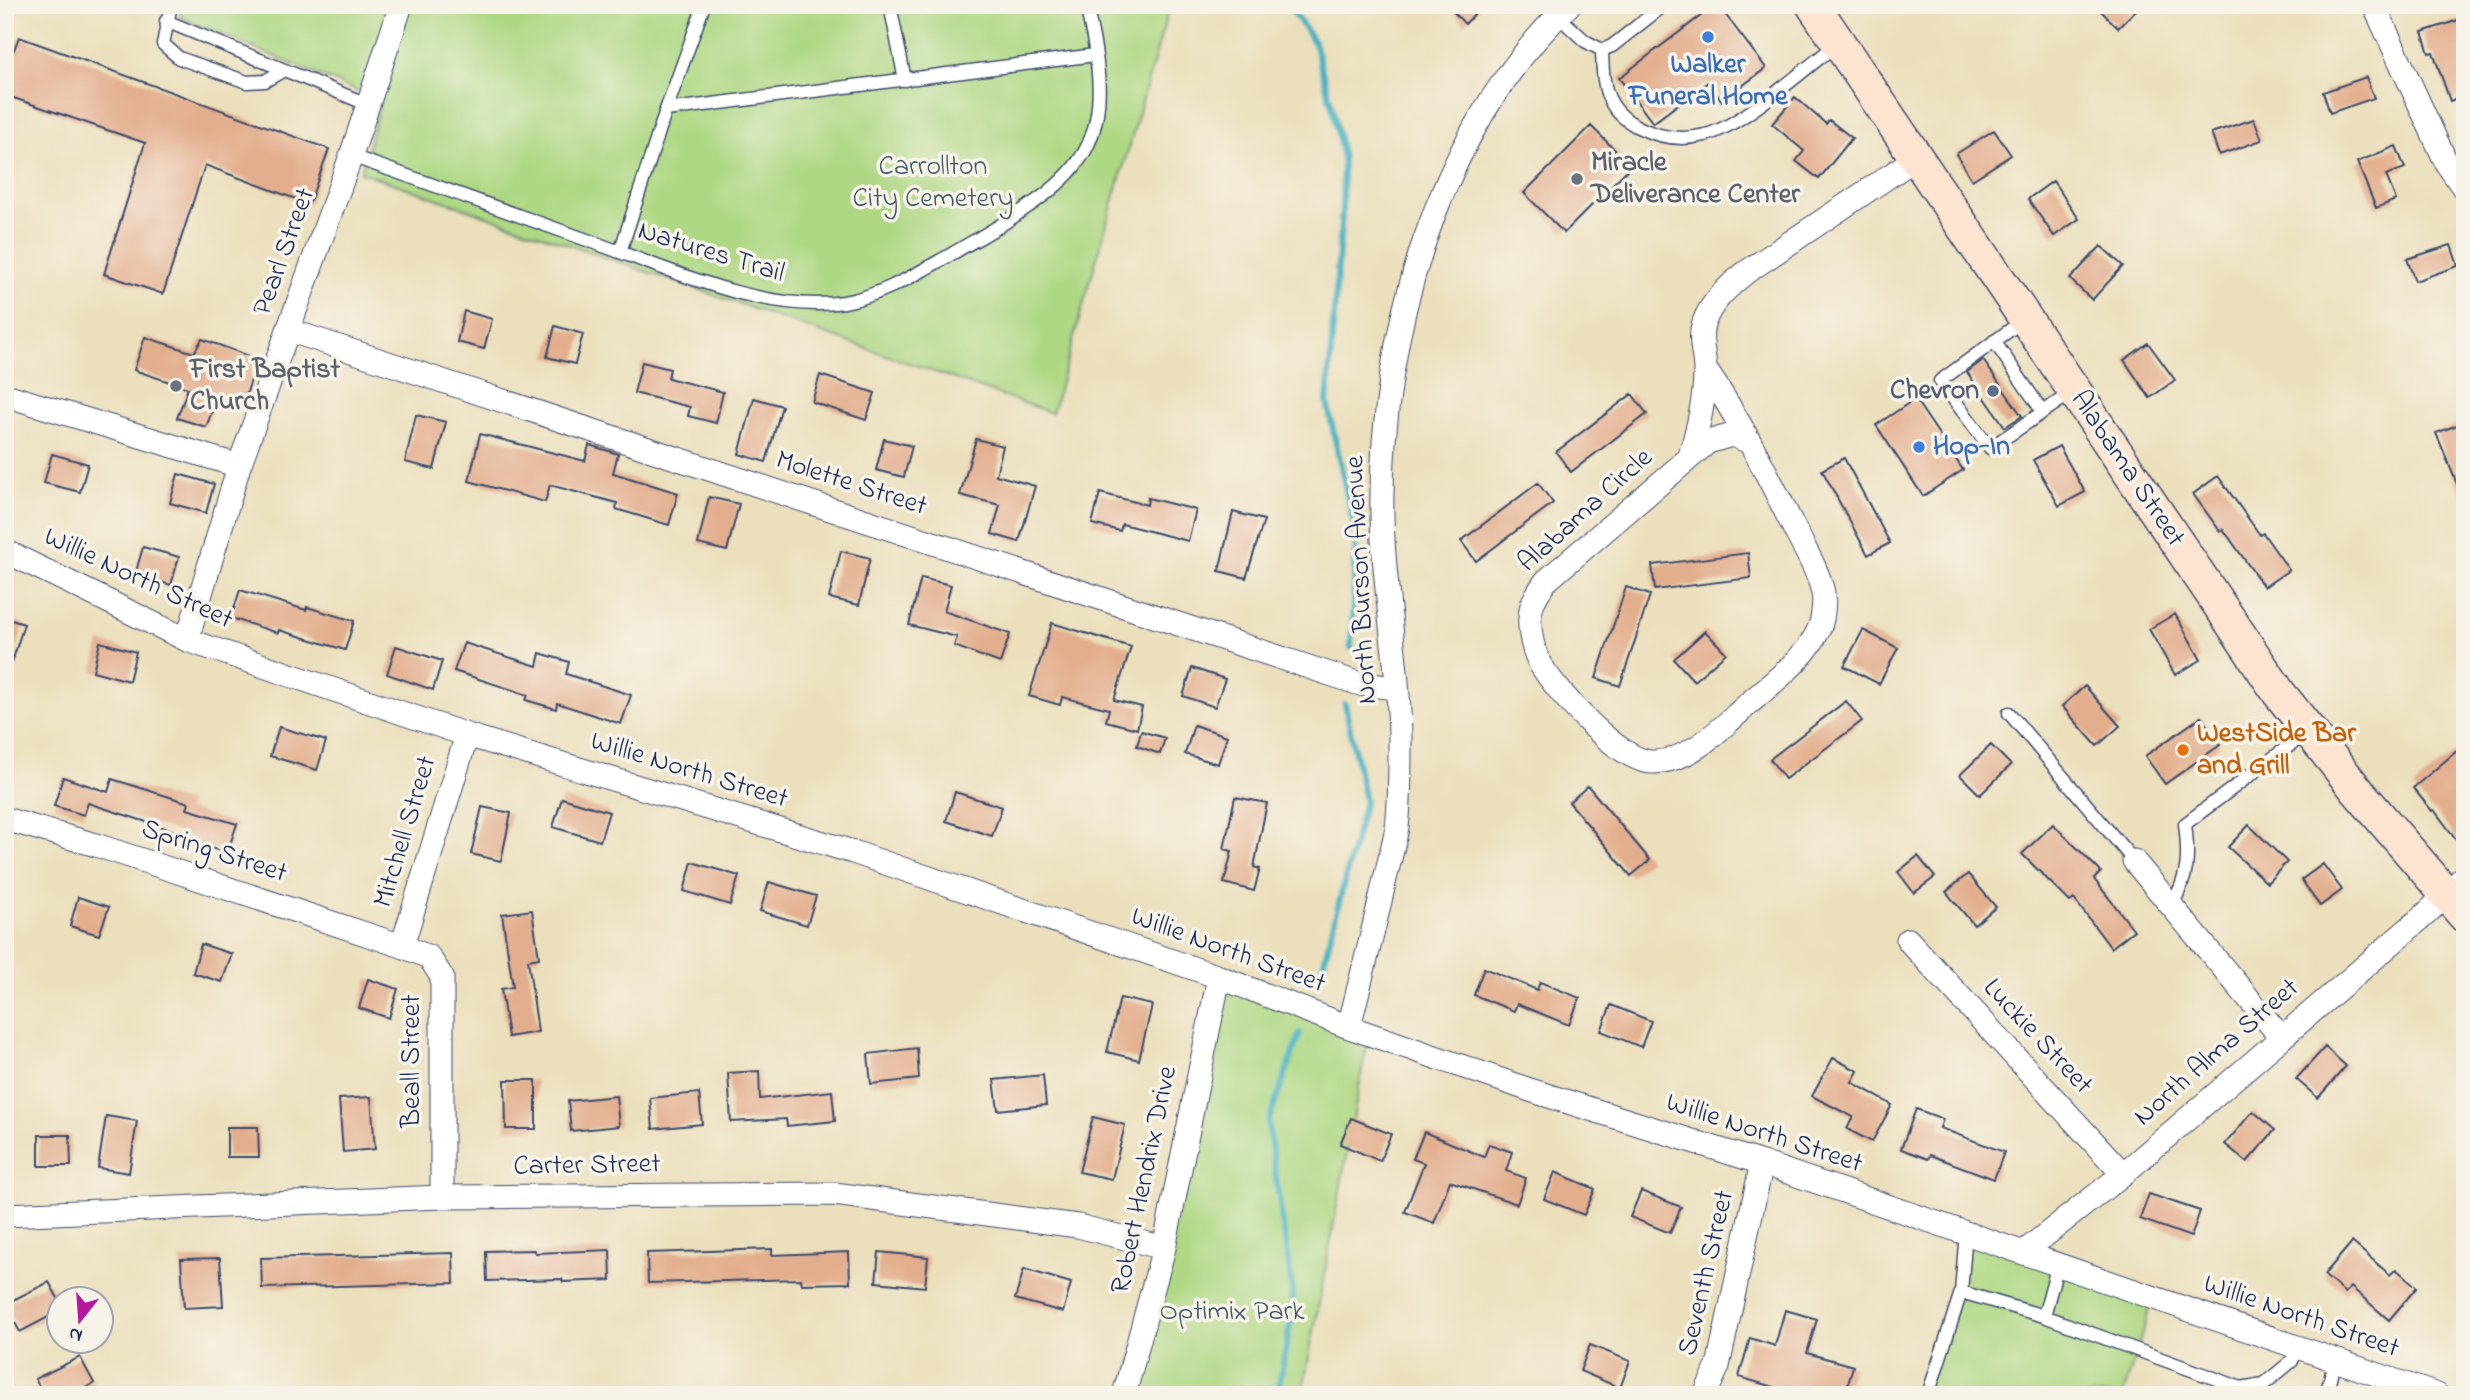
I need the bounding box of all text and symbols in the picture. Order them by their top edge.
marker: Walker Funeral Home [1700,29,1716,45]
place label: Walker Funeral Home [1626,45,1789,118]
place label: Miracle Deliverance Center [1589,143,1801,216]
park label: Carrollton City Cemetery [853,147,1013,220]
marker: Miracle Deliverance Center [1569,171,1585,187]
street label: Pearl Street [243,182,327,322]
street label: Natures Trail [633,211,789,295]
place label: First Baptist Church [188,350,340,423]
place label: Chevron [1890,371,1979,412]
marker: First Baptist Church [168,378,184,394]
street label: Alabama Street [2059,382,2195,556]
marker: Chevron [1985,383,2001,399]
place label: Hop-In [1933,427,2010,468]
street label: Alabama Circle [1509,439,1663,583]
marker: Hop-In [1911,439,1927,455]
street label: Molette Street [770,440,932,528]
street label: North Burson Avenue [1335,454,1389,705]
street label: Willie North Street [37,517,239,641]
place label: WestSide Bar and Grill [2197,714,2357,787]
street label: Willie North Street [585,721,793,821]
marker: WestSide Bar and Grill [2175,742,2191,758]
street label: Mitchell Street [363,751,449,913]
street label: Spring Street [136,809,292,895]
street label: Willie North Street [1125,897,1331,1005]
street label: North Alma Street [2125,969,2309,1137]
street label: Luckie Street [1972,970,2102,1104]
street label: Beall Street [392,994,433,1129]
street label: Robert Hendrix Drive [1101,1062,1189,1298]
street label: Willie North Street [1660,1083,1868,1185]
street label: Carter Street [513,1144,661,1188]
street label: Seventh Street [1668,1186,1746,1360]
street label: Willie North Street [2198,1264,2404,1370]
north arrow [46,1284,116,1354]
park label: Optimix Park [1160,1292,1305,1333]
text: N [66,1319,86,1349]

